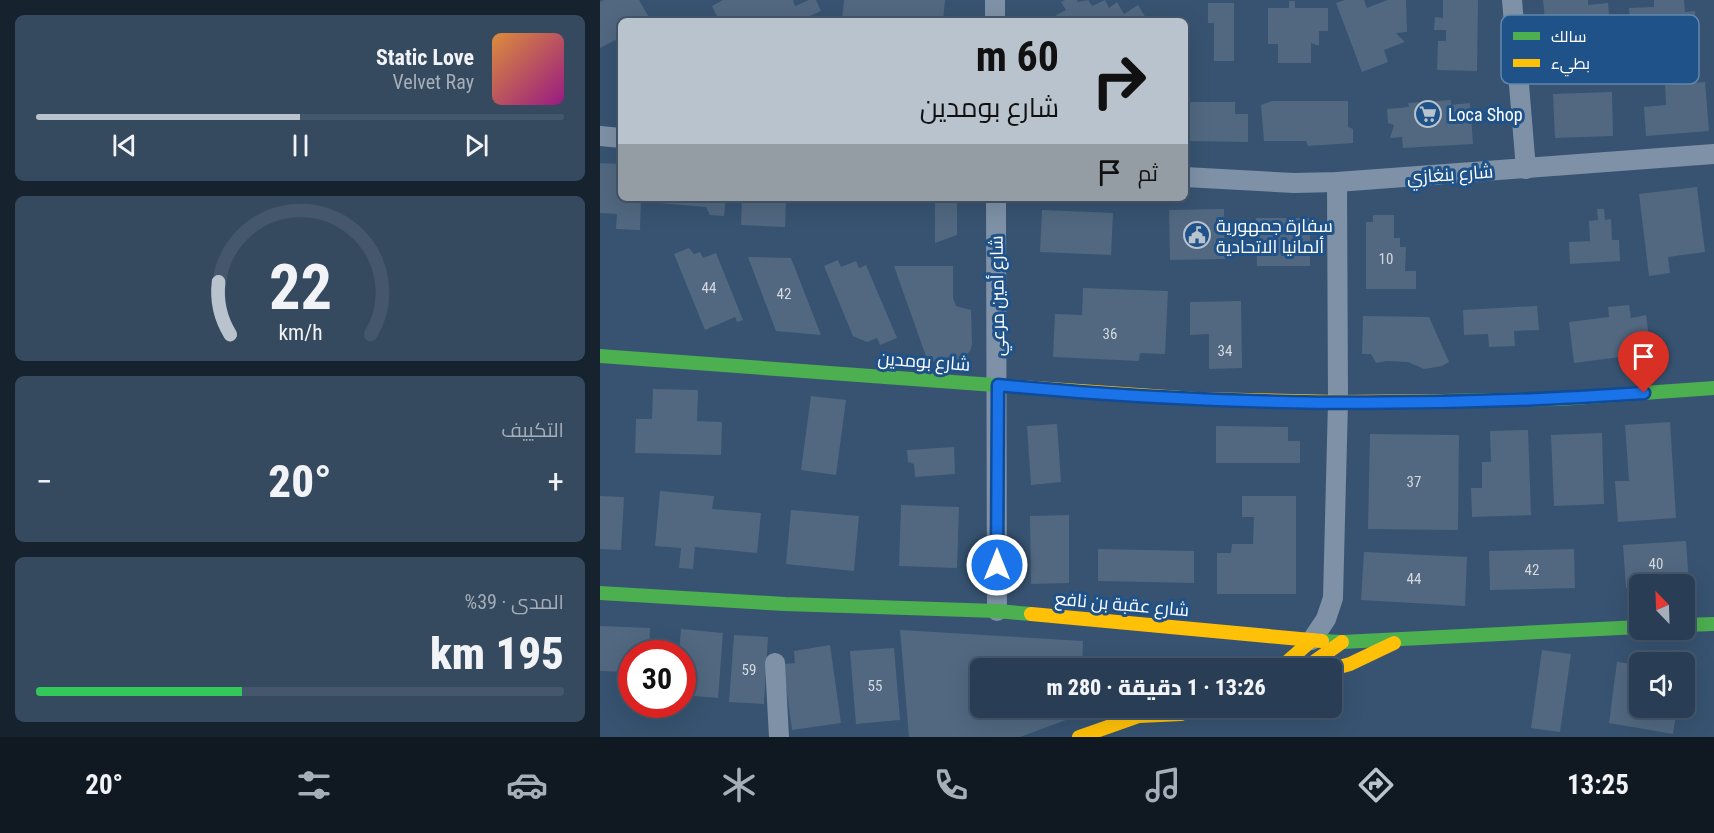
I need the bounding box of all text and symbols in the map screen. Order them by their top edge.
legend [1501,15,1699,84]
text: سالك [1551,27,1586,46]
text: 60 m [976,32,1059,81]
icon: right [1080,42,1158,120]
text: Static Love [376,45,474,70]
text: بطيء [1551,54,1590,77]
text: Velvet Ray [393,70,474,94]
text: شارع بومدين [920,92,1059,124]
supermarket icon: Loca Shop [1413,99,1443,129]
place label: Loca Shop [1448,104,1523,125]
icon: previous [108,129,141,162]
icon: pause [284,129,317,162]
icon: next [460,129,493,162]
icon: arrive [1093,156,1126,189]
text: ثم [1138,161,1158,186]
street label: شارع بنغازي [1406,161,1494,191]
place label: سفارة جمهورية ألمانيا الاتحادية [1216,215,1333,257]
public building icon: سفارة جمهورية ألمانيا الاتحادية [1182,220,1212,250]
street label: شارع أمين مرعي [985,235,1013,357]
house number: 10 [1379,250,1393,268]
text: 22 [268,251,332,324]
house number: 44 [702,279,716,297]
house number: 42 [777,285,791,303]
text: km/h [278,321,322,346]
house number: 36 [1103,325,1117,343]
pin [1618,331,1669,393]
icon: arrive [1627,340,1660,373]
house number: 34 [1218,342,1232,360]
street label: شارع بومدين [877,347,971,377]
text: التكييف [501,418,564,442]
text: 20° [268,455,332,508]
text: − [36,462,53,501]
text: + [548,462,564,501]
house number: 37 [1407,473,1421,491]
position arrow [965,533,1029,597]
house number: 40 [1649,555,1663,573]
house number: 42 [1525,561,1539,579]
house number: 44 [1407,570,1421,588]
north arrow [1629,574,1695,640]
map controls [1629,574,1695,718]
street label: شارع عقبة بن نافع [1054,588,1190,622]
text: المدى · 39% [465,590,564,614]
text: 195 km [430,627,564,680]
speed limit sign: 30 [618,640,696,718]
button: sound [1629,652,1695,718]
house number: 59 [742,661,756,679]
text: 13:26 · 1 دقيقة · 280 m [1046,675,1266,700]
house number: 55 [868,677,882,695]
icon: filters [293,764,335,806]
icon: car [506,764,548,806]
icon: climate [718,764,760,806]
icon: phone [930,764,972,806]
icon: music [1142,764,1184,806]
icon: directions [1355,764,1397,806]
text: 20° [85,769,123,801]
text: 13:25 [1567,769,1629,801]

